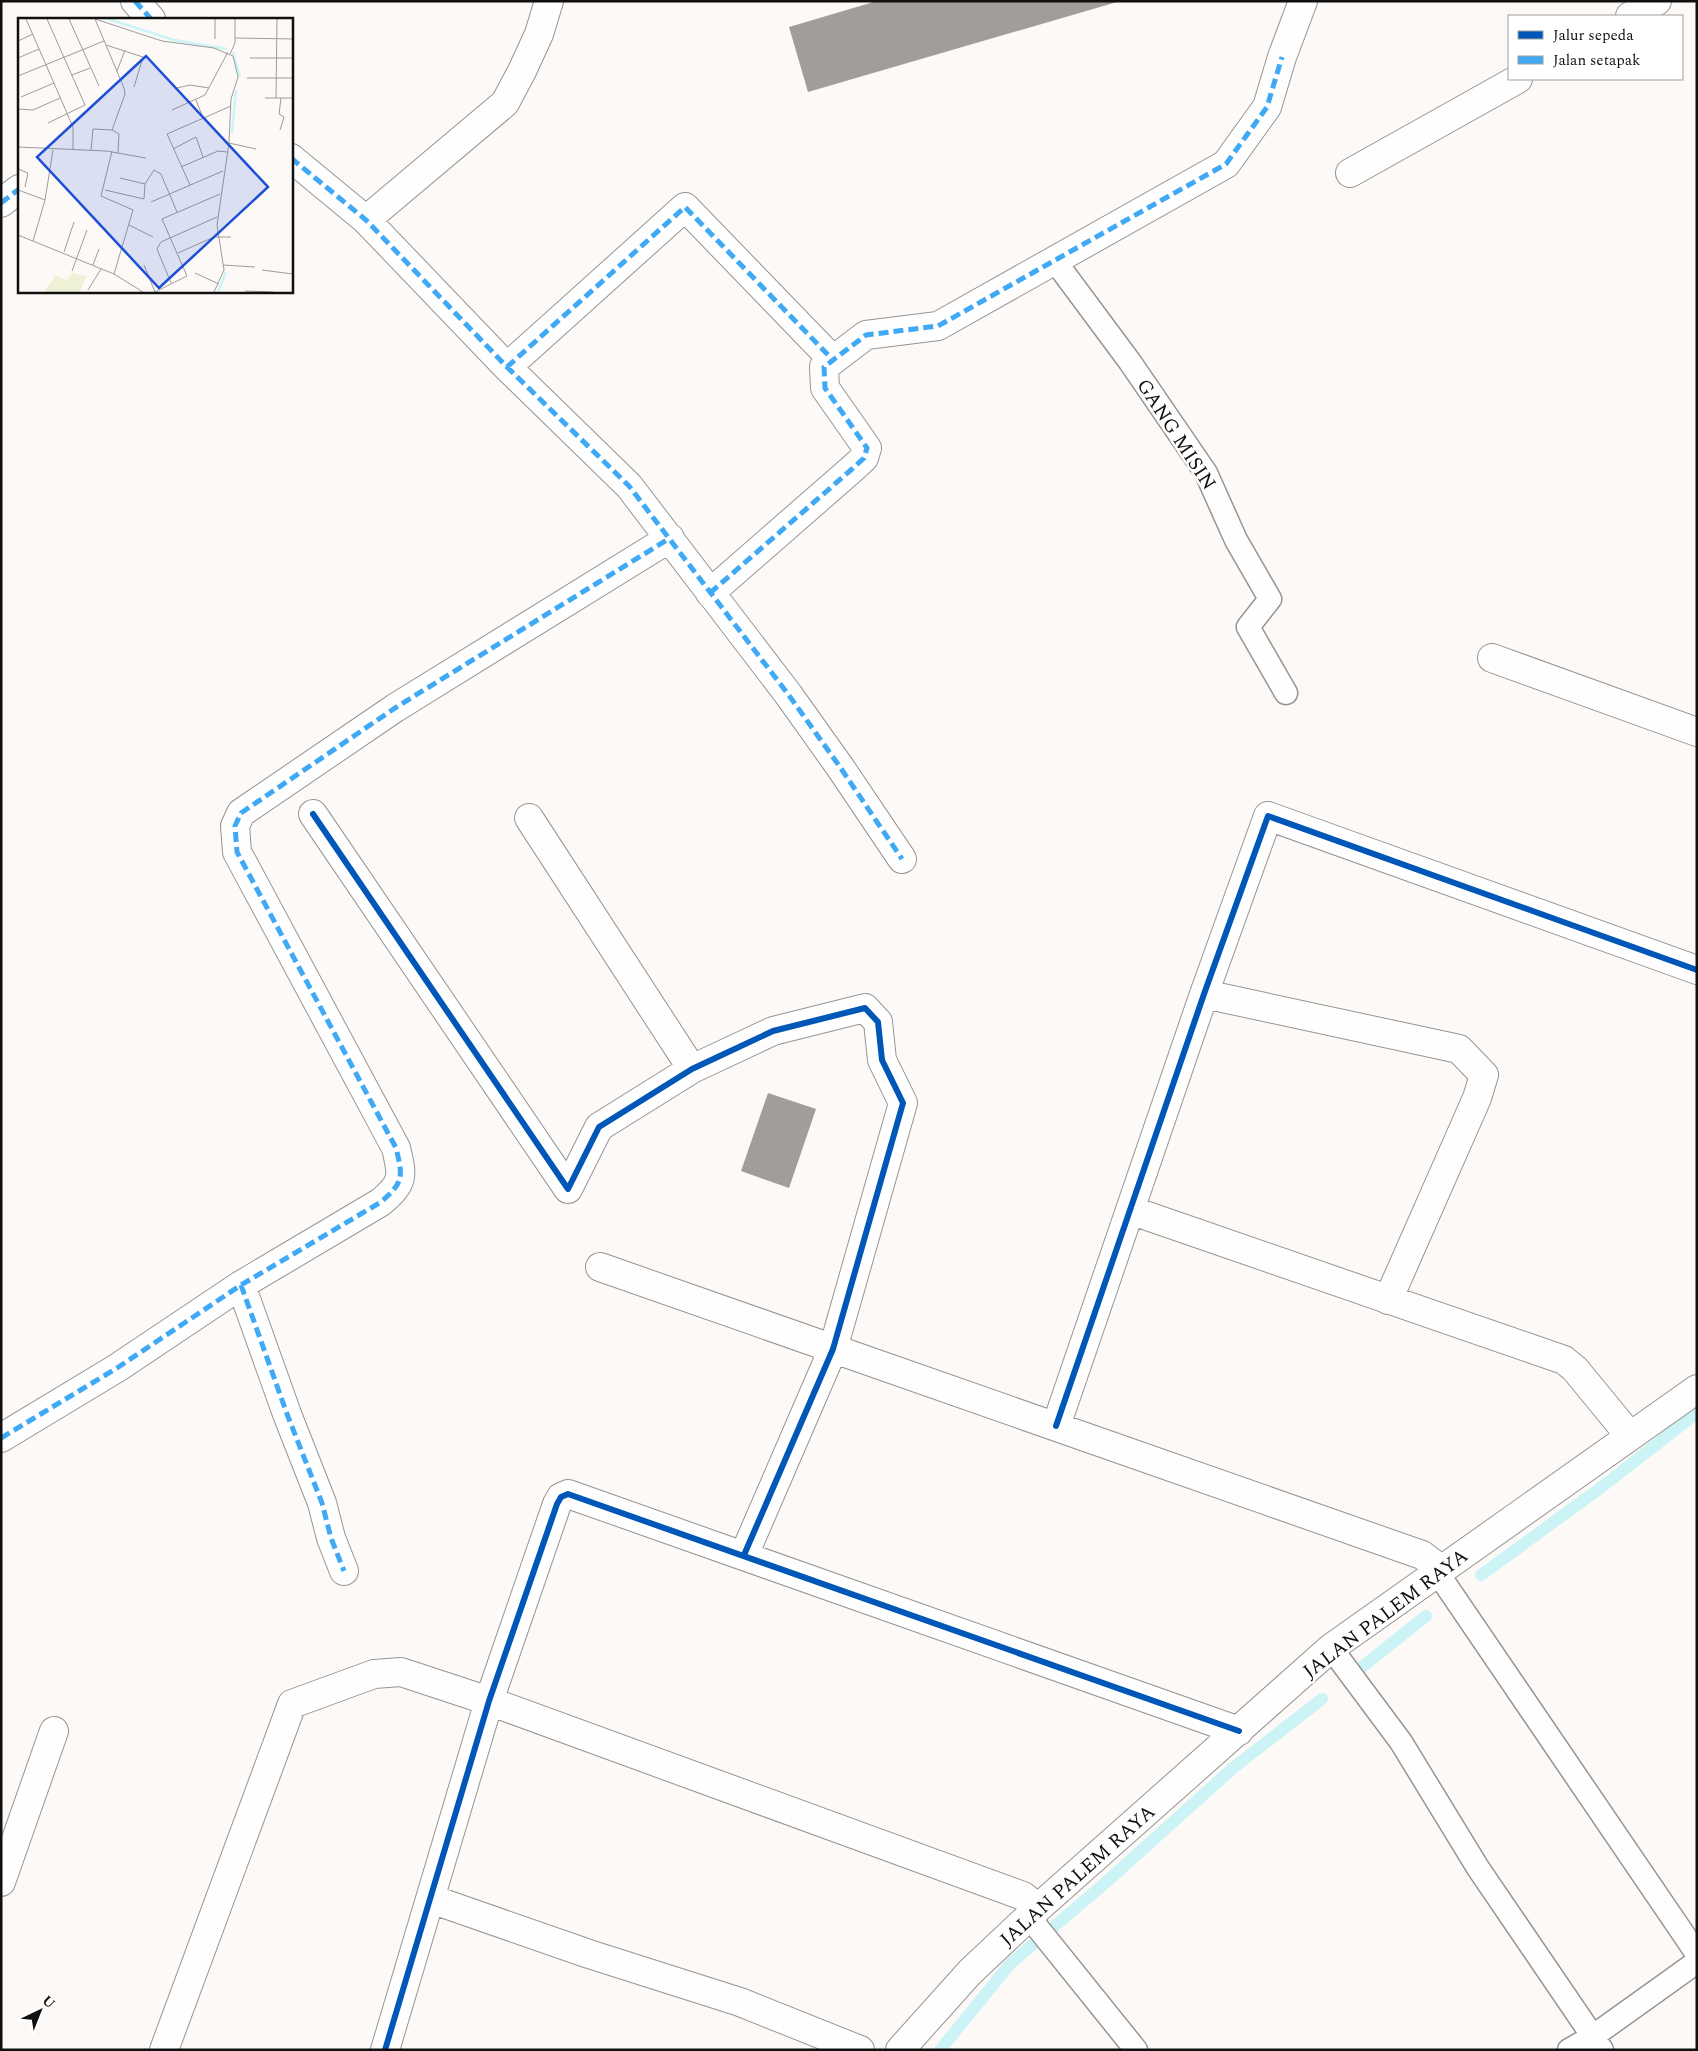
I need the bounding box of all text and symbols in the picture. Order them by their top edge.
legend [1508,15,1683,80]
inset map [18,18,292,292]
text: Jalur sepeda [1553,24,1634,47]
text: Jalan setapak [1553,49,1640,72]
street label: GANG MISIN [1129,373,1224,496]
street label: JALAN PALEM RAYA [1297,1542,1475,1686]
street label: JALAN PALEM RAYA [993,1798,1162,1954]
north arrow [15,1986,65,2036]
text: U [37,1990,60,2014]

